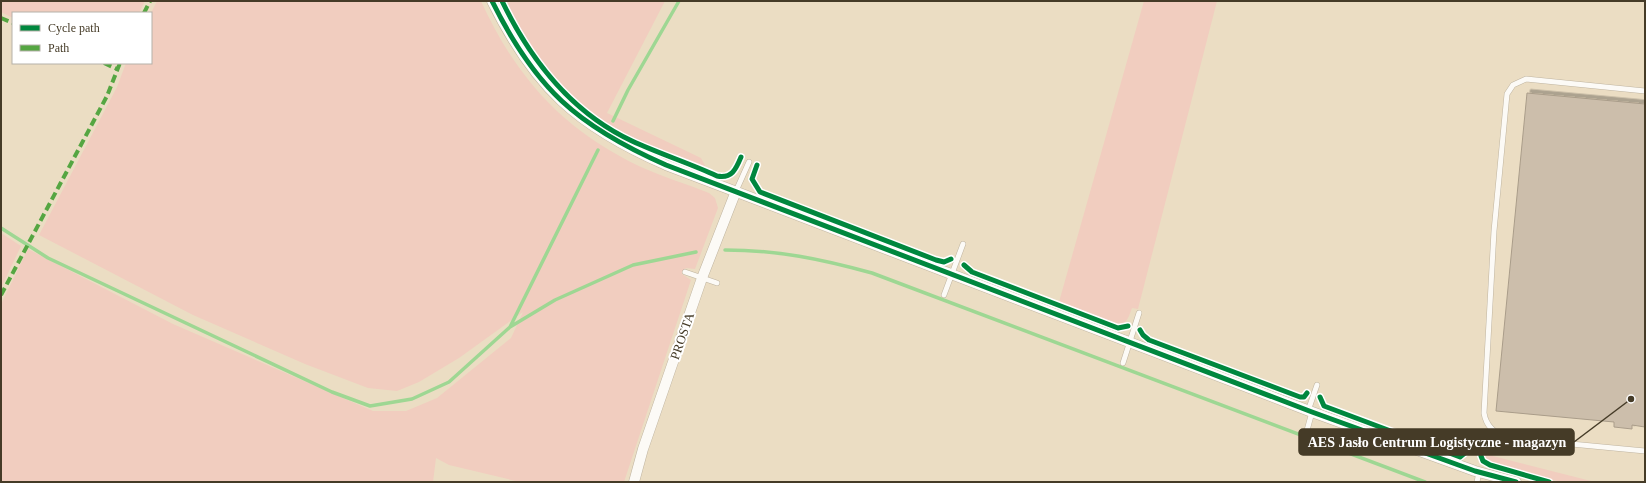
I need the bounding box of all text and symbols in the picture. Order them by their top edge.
legend [12,12,152,64]
text: Cycle path [48,21,100,35]
text: Path [48,41,69,55]
street label: PROSTA [667,310,697,362]
callout: AES Jasło Centrum Logistyczne - magazyn [1299,429,1574,455]
text: AES Jasło Centrum Logistyczne - magazyn [1308,435,1567,450]

